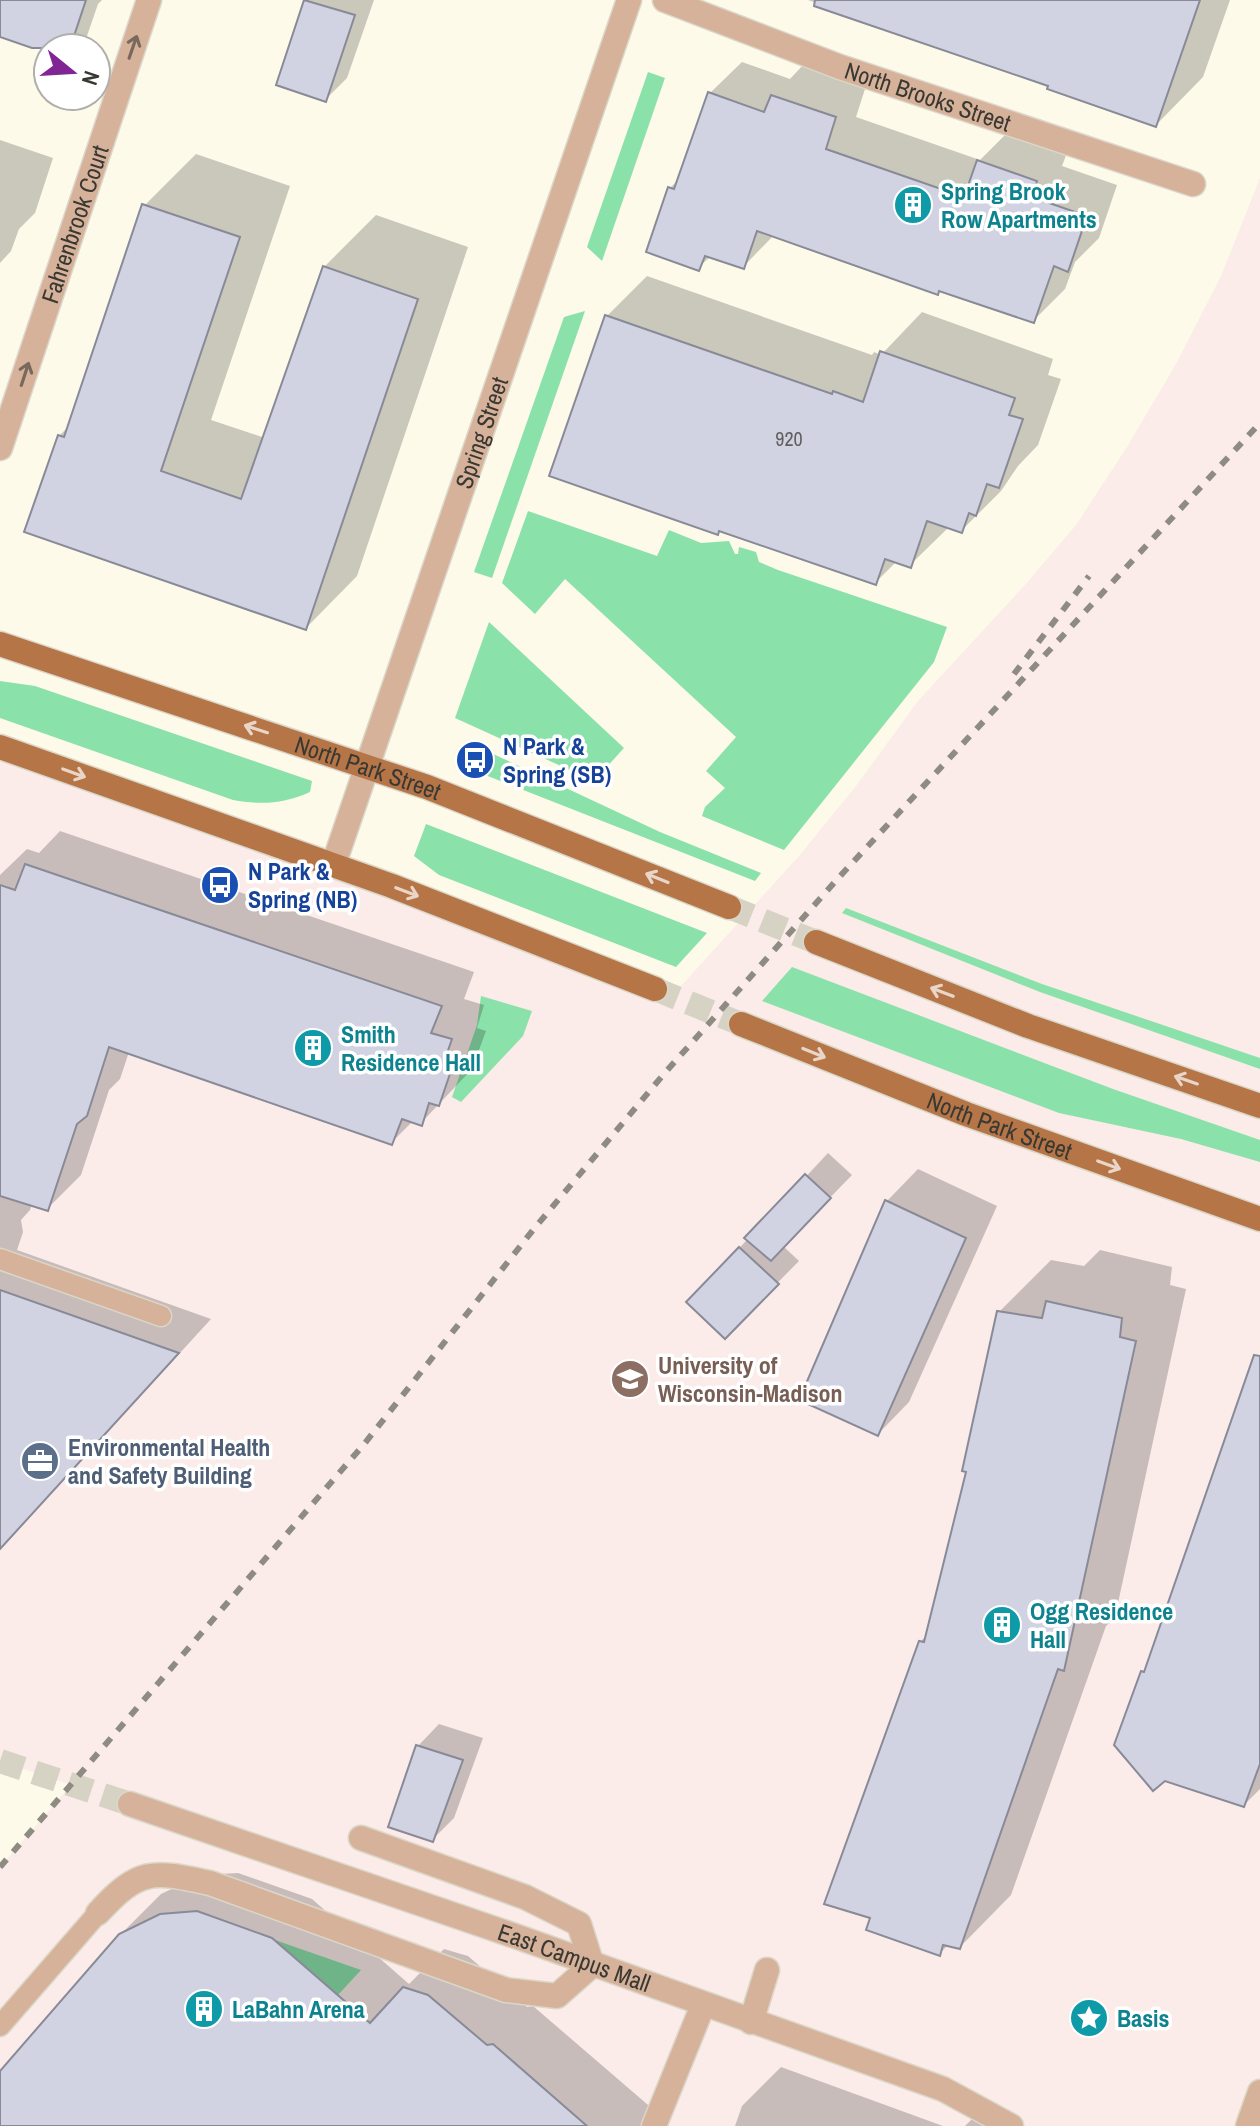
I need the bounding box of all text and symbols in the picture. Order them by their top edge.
north arrow [32,32,112,112]
one-way arrow [126,35,141,60]
street label: North Brooks Street [841,54,1016,139]
text: N [75,67,107,89]
street label: Fahrenbrook Court [33,141,116,307]
place label: Spring Brook Row Apartments [941,175,1097,235]
building icon: Spring Brook Row Apartments [892,184,934,226]
one-way arrow [18,361,33,386]
street label: Spring Street [447,372,515,493]
house number: 920 [775,425,803,452]
one-way arrow [243,721,268,736]
street label: North Park Street [291,728,446,807]
place label: N Park & Spring (SB) [503,730,611,790]
bus stop icon: N Park & Spring (SB) [454,739,496,781]
one-way arrow [61,767,86,782]
place label: N Park & Spring (NB) [248,855,357,915]
bus stop icon: N Park & Spring (NB) [199,864,241,906]
one-way arrow [645,870,670,884]
one-way arrow [394,886,419,900]
one-way arrow [930,984,955,998]
place label: Smith Residence Hall [341,1018,481,1078]
building icon: Smith Residence Hall [292,1027,334,1069]
one-way arrow [801,1047,826,1061]
one-way arrow [1174,1072,1199,1087]
street label: North Park Street [923,1084,1077,1167]
one-way arrow [1096,1159,1121,1173]
place label: University of Wisconsin-Madison [658,1349,843,1409]
school or university icon: University of Wisconsin-Madison [609,1358,651,1400]
place label: Environmental Health and Safety Building [68,1431,270,1491]
office icon: Environmental Health and Safety Building [19,1440,61,1482]
place label: Ogg Residence Hall [1030,1595,1173,1655]
building icon: Ogg Residence Hall [981,1604,1023,1646]
street label: East Campus Mall [494,1915,655,1999]
building icon: LaBahn Arena [183,1988,225,2030]
place label: LaBahn Arena [232,1993,365,2025]
place icon: Basis [1068,1997,1110,2039]
place label: Basis [1117,2002,1170,2034]

